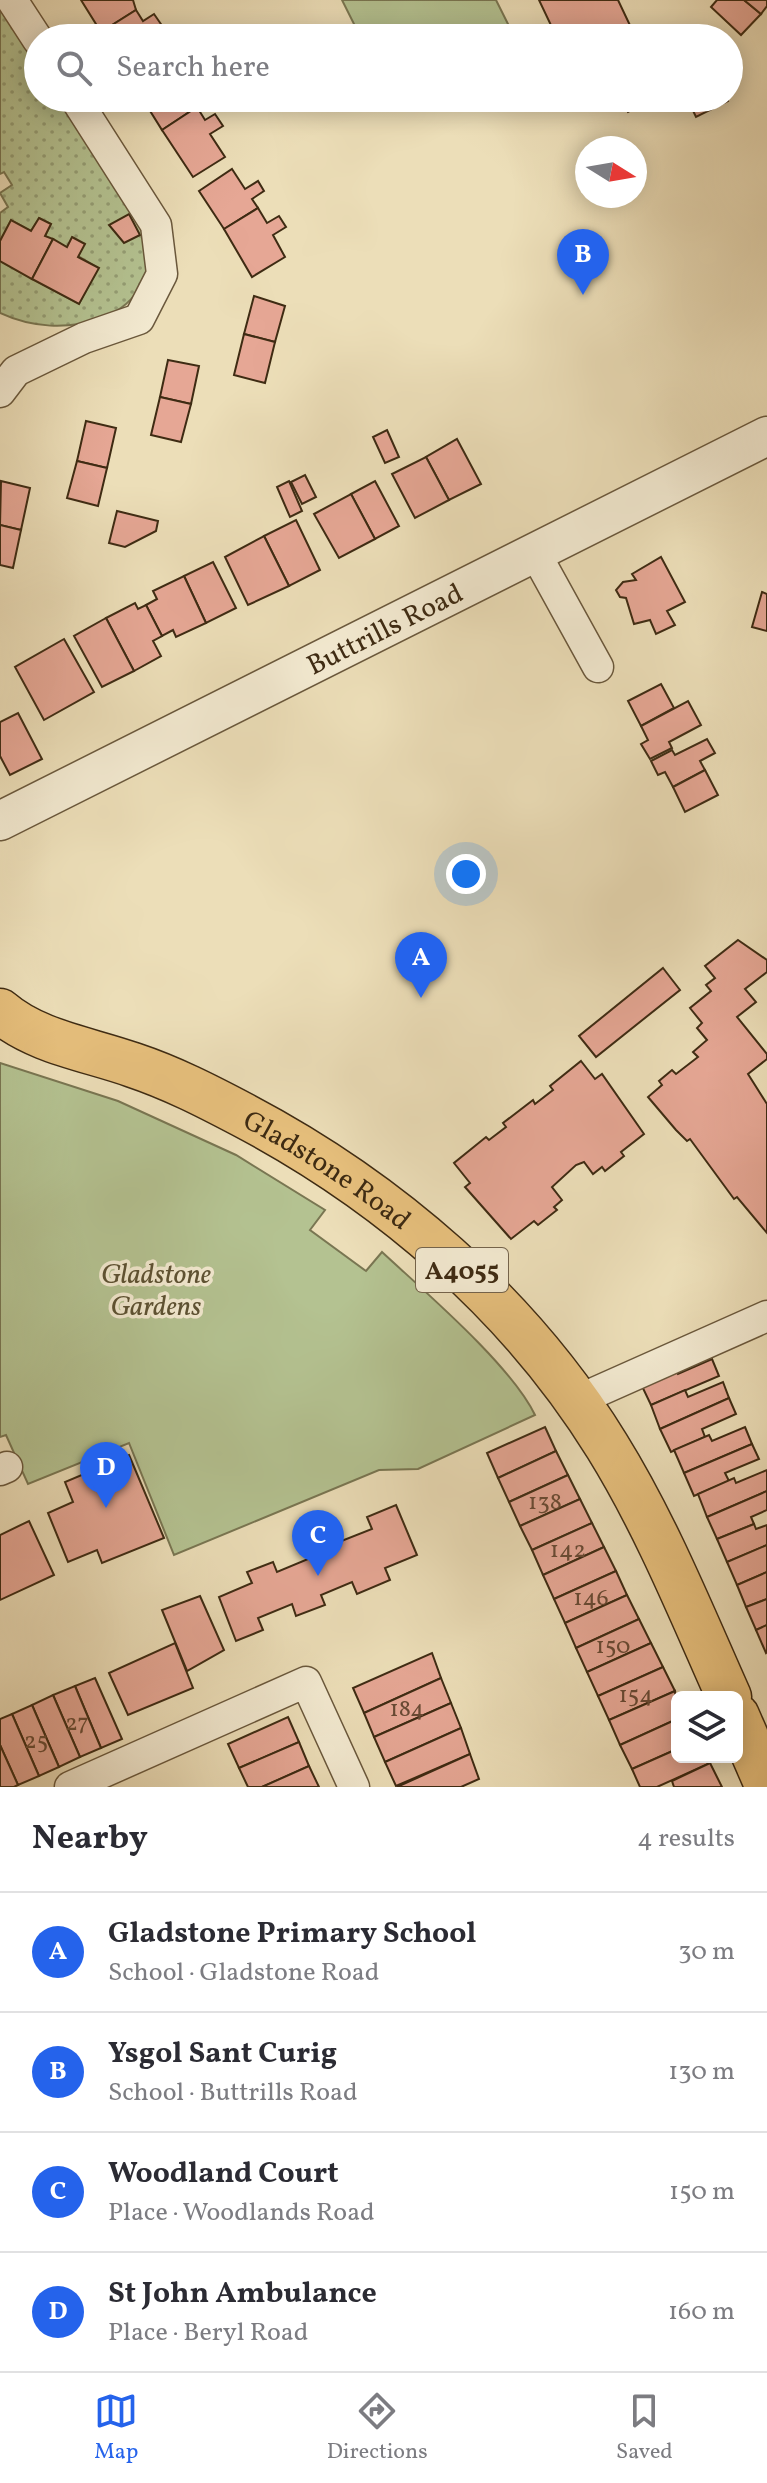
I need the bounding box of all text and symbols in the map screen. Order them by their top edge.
search box [24,24,743,112]
icon: search [52,46,96,90]
text: Search here [116,47,270,89]
north arrow [575,136,647,208]
pin: B [557,229,609,295]
street label: Buttrills Road [301,575,470,686]
your location [446,854,486,894]
pin: A [395,932,447,998]
street label: Gladstone Road [236,1102,418,1240]
road number: A4055 [416,1248,508,1292]
park label: Gladstone Gardens [101,1256,211,1327]
pin: D [80,1442,132,1508]
house number: 138 [528,1486,562,1520]
pin: C [292,1510,344,1576]
house number: 142 [550,1534,586,1568]
house number: 146 [573,1582,609,1616]
house number: 150 [596,1630,630,1664]
house number: 154 [618,1679,654,1713]
map controls [671,1691,743,1763]
button: layers [671,1691,743,1763]
house number: 184 [389,1693,425,1727]
house number: 27 [65,1707,89,1741]
house number: 25 [24,1725,48,1759]
text: Nearby [32,1816,148,1863]
text: 4 results [637,1821,735,1857]
text: Gladstone Primary School [108,1913,476,1955]
text: A [49,1934,67,1970]
text: 30 m [678,1934,735,1970]
text: School · Gladstone Road [108,1955,379,1991]
text: Ysgol Sant Curig [108,2033,337,2075]
text: B [49,2054,67,2090]
text: 130 m [668,2054,735,2090]
text: School · Buttrills Road [108,2075,358,2111]
text: Woodland Court [108,2153,339,2195]
text: C [50,2174,66,2210]
text: 150 m [669,2174,735,2210]
text: Place · Woodlands Road [108,2195,375,2231]
text: St John Ambulance [108,2273,377,2315]
text: D [48,2294,68,2330]
text: 160 m [668,2294,735,2330]
text: Place · Beryl Road [108,2315,308,2351]
tab: Map [94,2389,138,2468]
tab: Directions [327,2389,428,2468]
tab: Saved [616,2389,673,2468]

